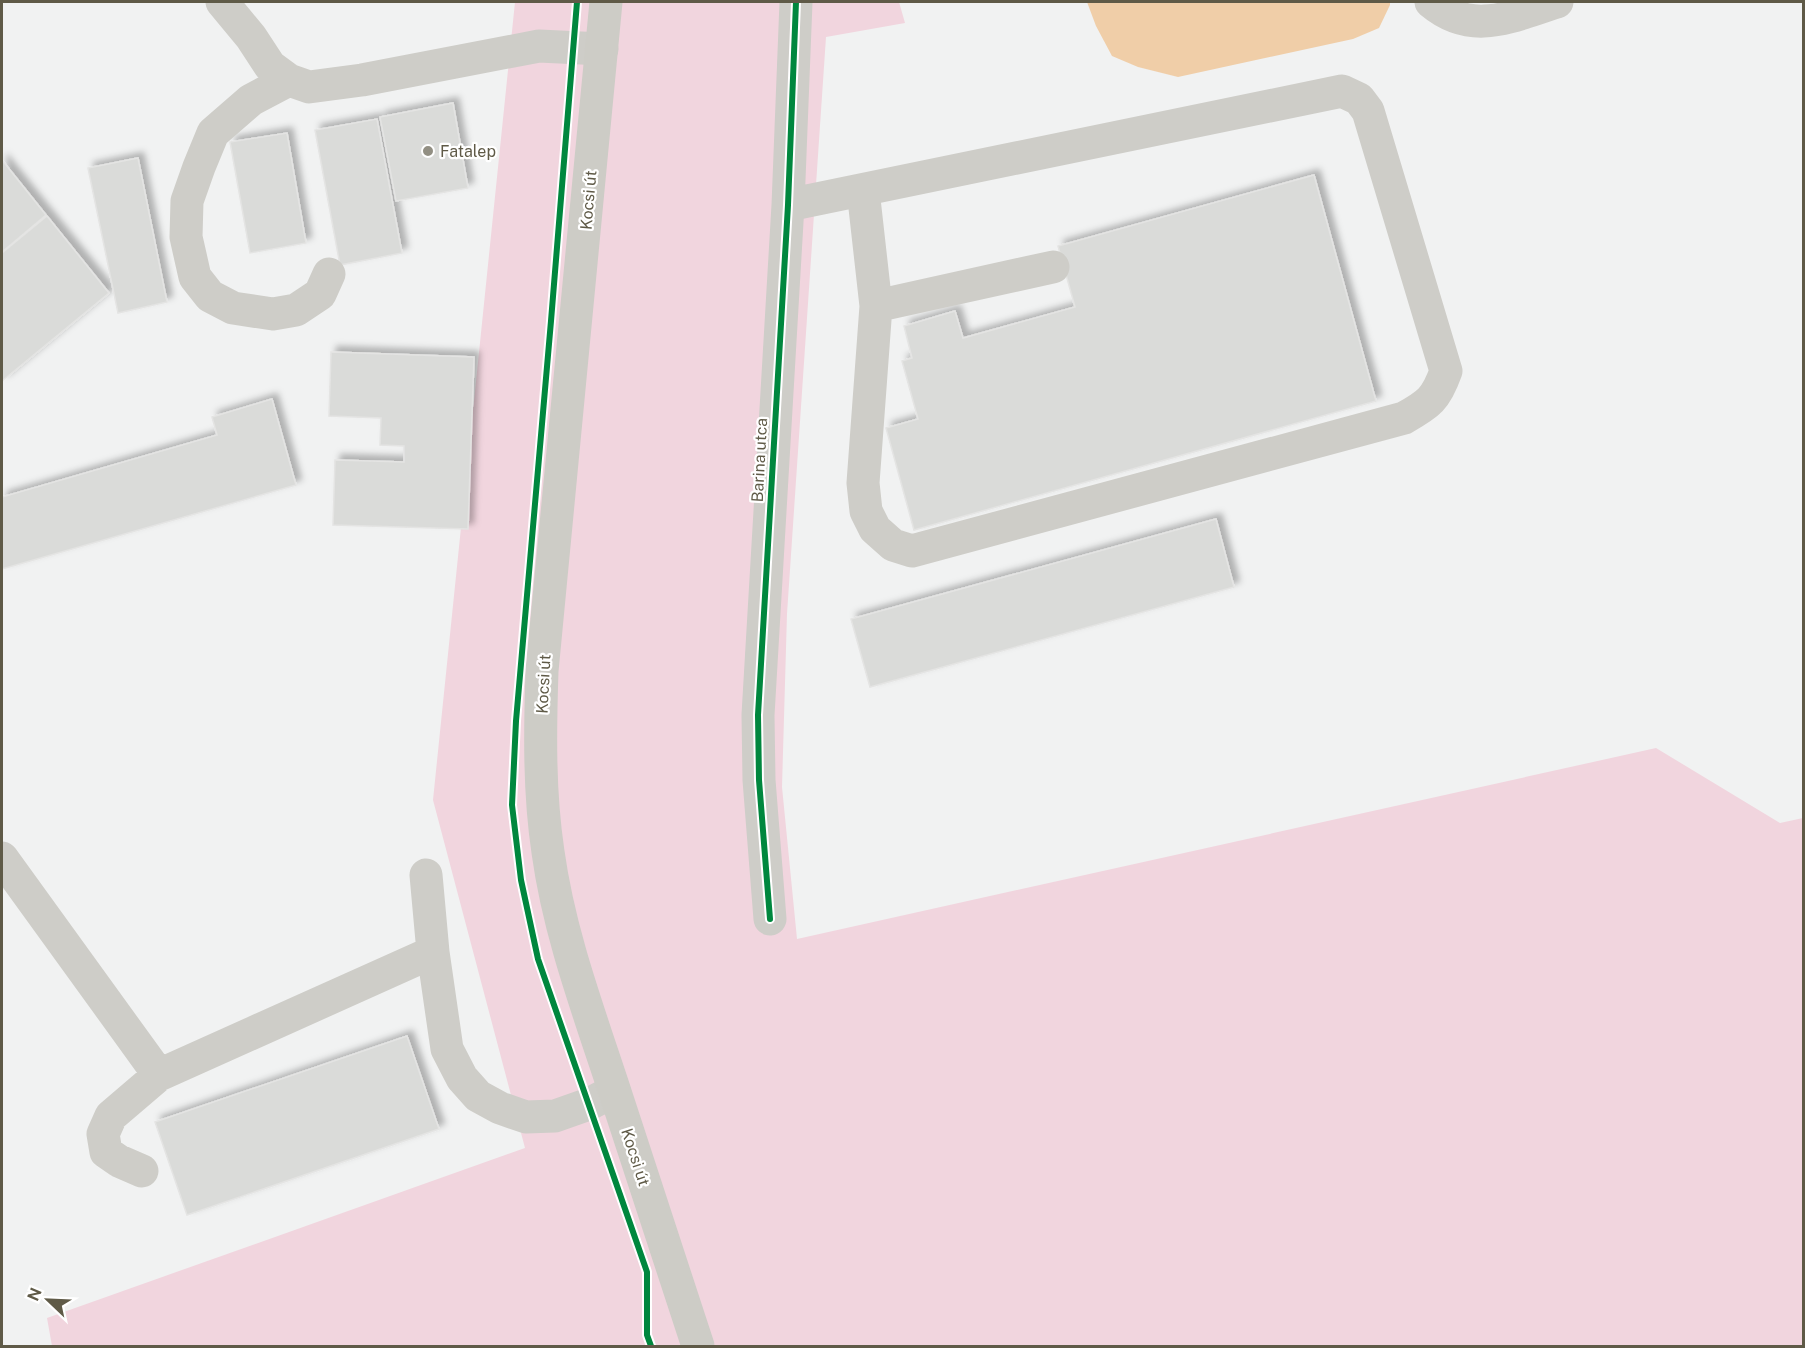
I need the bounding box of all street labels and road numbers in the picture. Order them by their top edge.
street label: Kocsi út [576,170,601,231]
street label: Barina utca [748,417,771,503]
street label: Kocsi út [532,654,555,714]
street label: Kocsi út [617,1126,654,1188]

